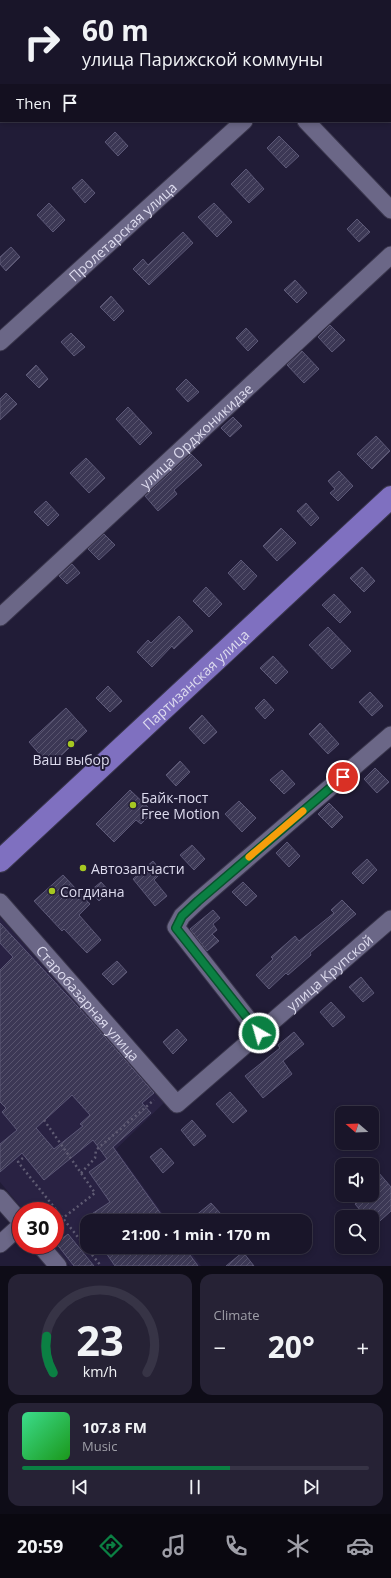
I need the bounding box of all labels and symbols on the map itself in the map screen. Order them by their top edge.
street label: Пролетарская улица [64,177,180,285]
street label: улица Орджоникидзе [136,379,256,493]
street label: Партизанская улица [138,625,253,733]
marker: Ваш выбор [66,739,76,749]
place label: Ваш выбор [32,750,110,769]
pin [326,760,360,794]
place label: Байк-пост Free Motion [141,788,220,823]
marker: Байк-пост Free Motion [128,800,138,810]
place label: Автозапчасти [91,859,185,878]
marker: Автозапчасти [78,863,88,873]
place label: Согдиана [60,882,125,901]
marker: Согдиана [47,886,57,896]
street label: улица Крупской [282,930,377,1015]
street label: Старобазарная улица [32,941,144,1065]
position arrow [238,1012,280,1054]
north arrow [335,1106,379,1150]
speed limit sign: 30 [12,1202,64,1254]

